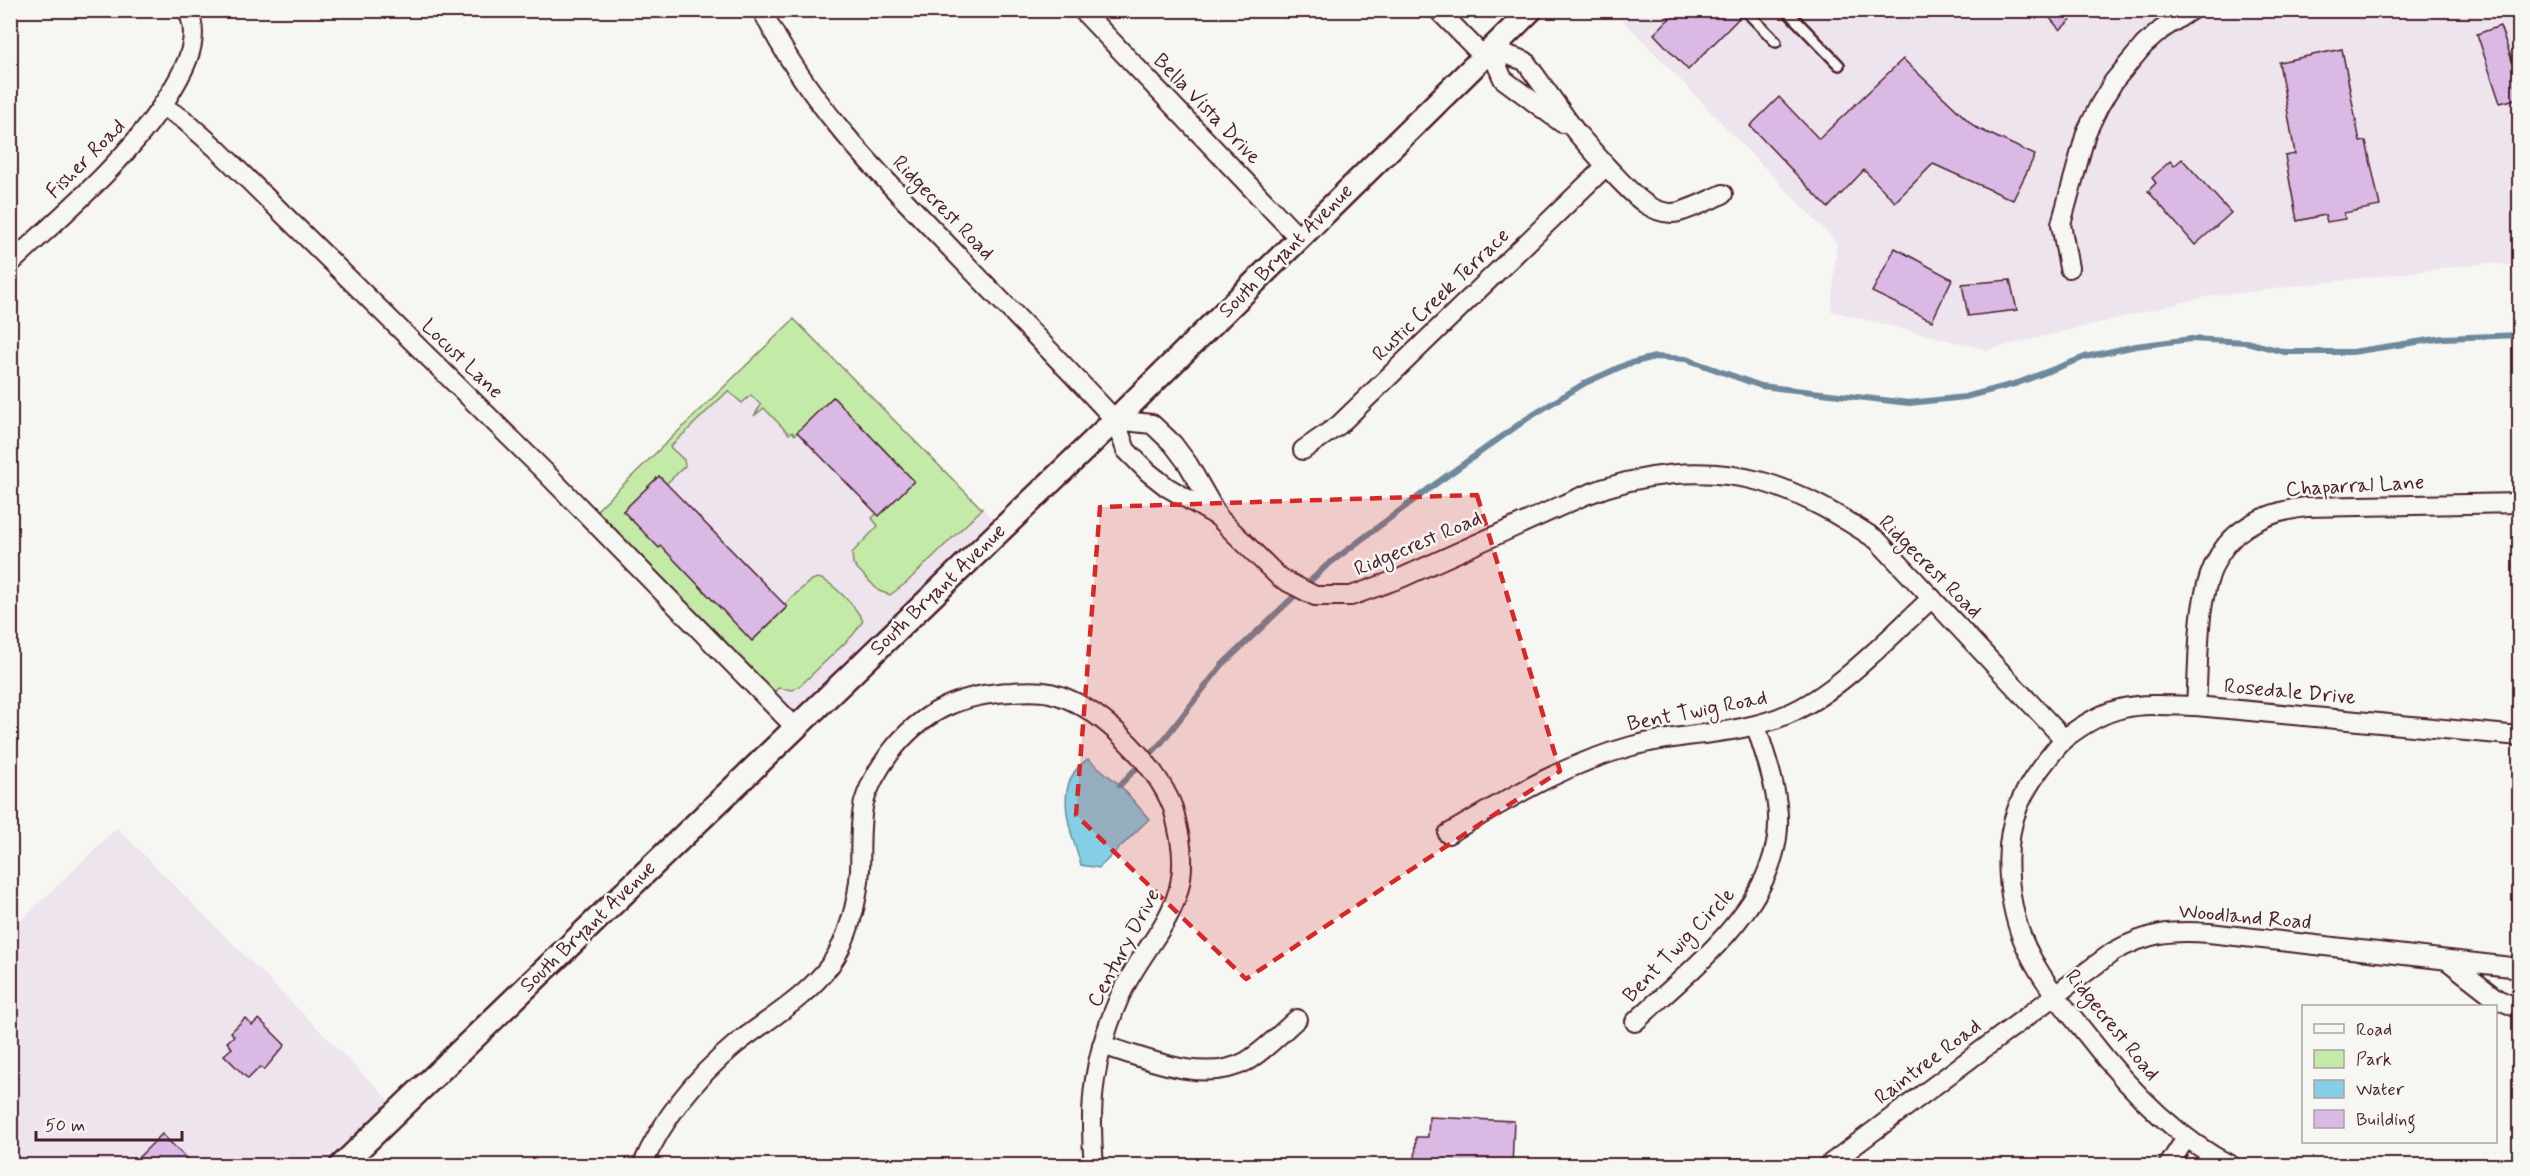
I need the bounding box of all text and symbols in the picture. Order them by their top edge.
street label: Bella Vista Drive [1147,47,1267,171]
street label: Fisher Road [40,113,132,205]
street label: Ridgecrest Road [885,149,1000,267]
street label: South Bryant Avenue [1213,178,1359,324]
street label: Rustic Creek Terrace [1366,222,1516,368]
street label: Locust Lane [415,313,509,405]
street label: Chaparral Lane [2285,468,2425,504]
street label: Ridgecrest Road [1350,505,1486,584]
street label: Ridgecrest Road [1871,509,1988,626]
street label: South Bryant Avenue [864,518,1012,662]
street label: Rosedale Drive [2223,672,2357,712]
street label: Bent Twig Road [1625,684,1770,739]
street label: South Bryant Avenue [514,855,662,999]
street label: Bent Twig Circle [1617,881,1742,1009]
street label: Century Drive [1081,884,1167,1012]
street label: Woodland Road [2177,897,2313,937]
street label: Ridgecrest Road [2058,963,2166,1087]
legend [2302,1005,2497,1143]
street label: Raintree Road [1869,1013,1987,1111]
text: Road [2356,1018,2392,1042]
text: Park [2356,1048,2392,1072]
text: Water [2356,1078,2405,1102]
scale bar [36,1104,182,1142]
text: Building [2356,1108,2416,1134]
text: 50 m [45,1114,85,1138]

